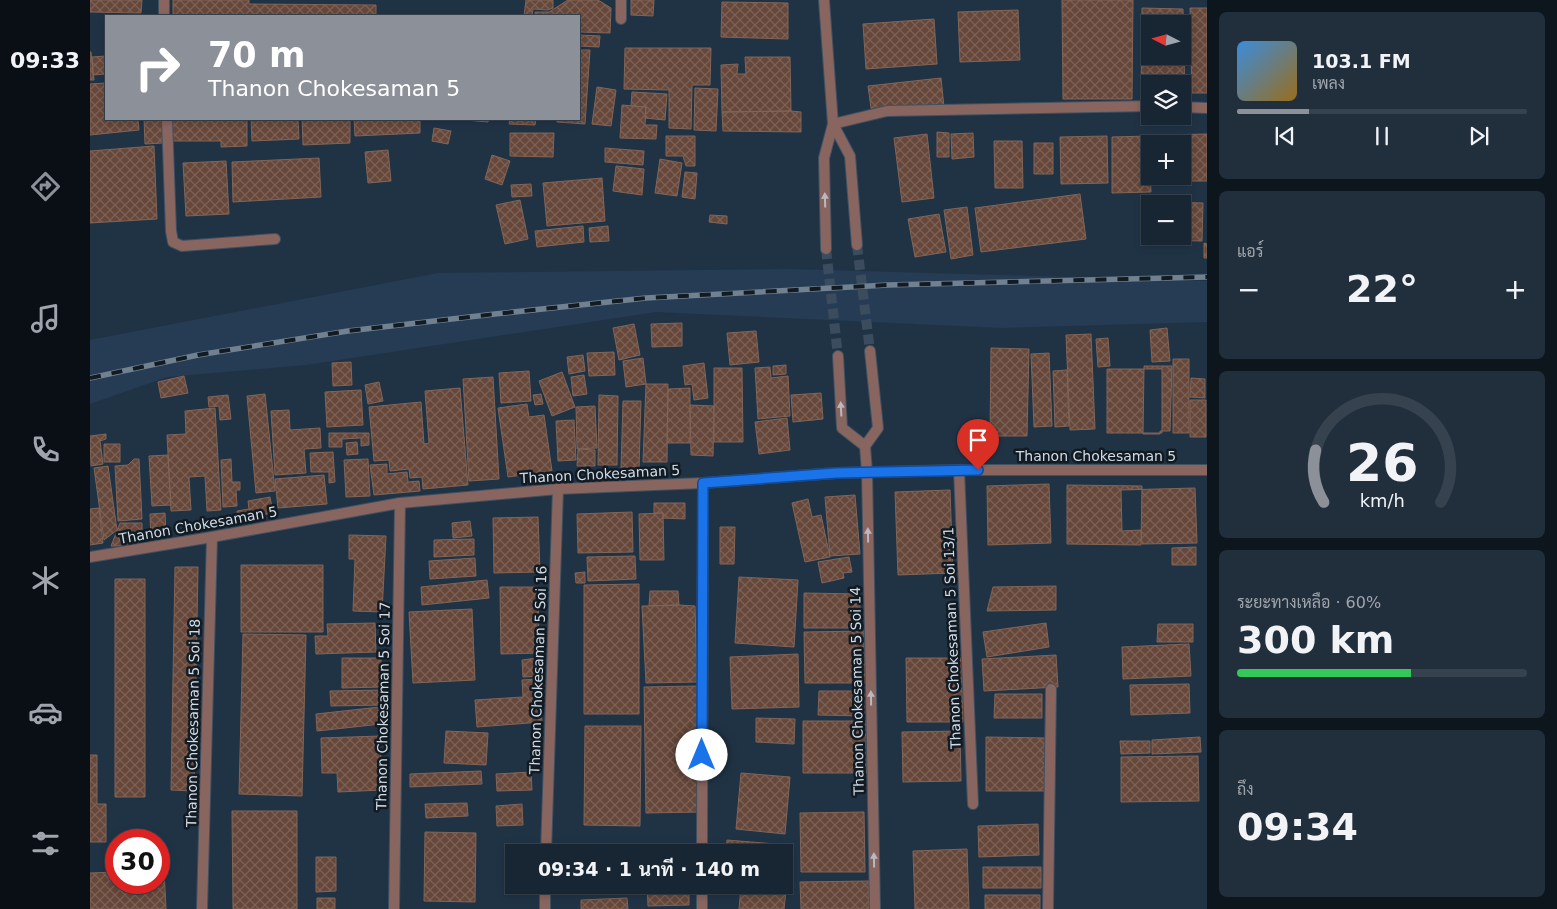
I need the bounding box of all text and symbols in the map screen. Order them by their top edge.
north arrow [1141,15,1191,65]
map controls [1141,15,1191,245]
icon: right [125,35,190,100]
text: 70 m [208,35,305,75]
text: 09:33 [10,48,80,73]
text: 103.1 FM [1312,50,1411,72]
text: เพลง [1312,74,1345,93]
button: layers [1141,75,1191,125]
text: Thanon Chokesaman 5 [208,76,460,101]
icon: previous [1271,122,1299,150]
icon: pause [1368,122,1396,150]
icon: next [1465,122,1493,150]
button: + [1141,135,1191,185]
icon: directions [28,169,63,204]
one-way arrow [821,192,829,208]
button: − [1141,195,1191,245]
text: แอร์ [1237,242,1263,261]
text: 22° [1346,267,1418,311]
text: − [1237,273,1260,306]
text: + [1504,273,1527,306]
icon: music [28,301,63,336]
one-way arrow [836,401,844,417]
pin [957,419,999,470]
icon: arrive [964,426,992,454]
icon: phone [28,432,63,467]
text: 26 [1346,433,1418,493]
street label: Thanon Chokesaman 5 [1015,448,1176,464]
street label: Thanon Chokesaman 5 [518,462,681,486]
text: km/h [1359,490,1405,511]
street label: Thanon Chokesaman 5 [117,503,278,547]
one-way arrow [864,527,872,543]
street label: Thanon Chokesaman 5 Soi 13/1 [940,527,964,750]
icon: climate [28,563,63,598]
street label: Thanon Chokesaman 5 Soi 16 [526,565,550,776]
street label: Thanon Chokesaman 5 Soi 14 [847,586,867,796]
text: ระยะทางเหลือ · 60% [1237,593,1381,612]
street label: Thanon Chokesaman 5 Soi 17 [373,602,393,811]
text: 300 km [1237,618,1394,662]
street label: Thanon Chokesaman 5 Soi 18 [183,619,203,828]
one-way arrow [867,690,875,706]
icon: car [28,695,63,730]
position arrow [675,728,727,780]
text: ถึง [1237,780,1254,799]
text: 09:34 [1237,805,1358,849]
icon: filters [28,826,63,861]
speed limit sign: 30 [105,829,170,894]
one-way arrow [870,852,878,868]
text: 09:34 · 1 นาที · 140 m [538,858,760,880]

